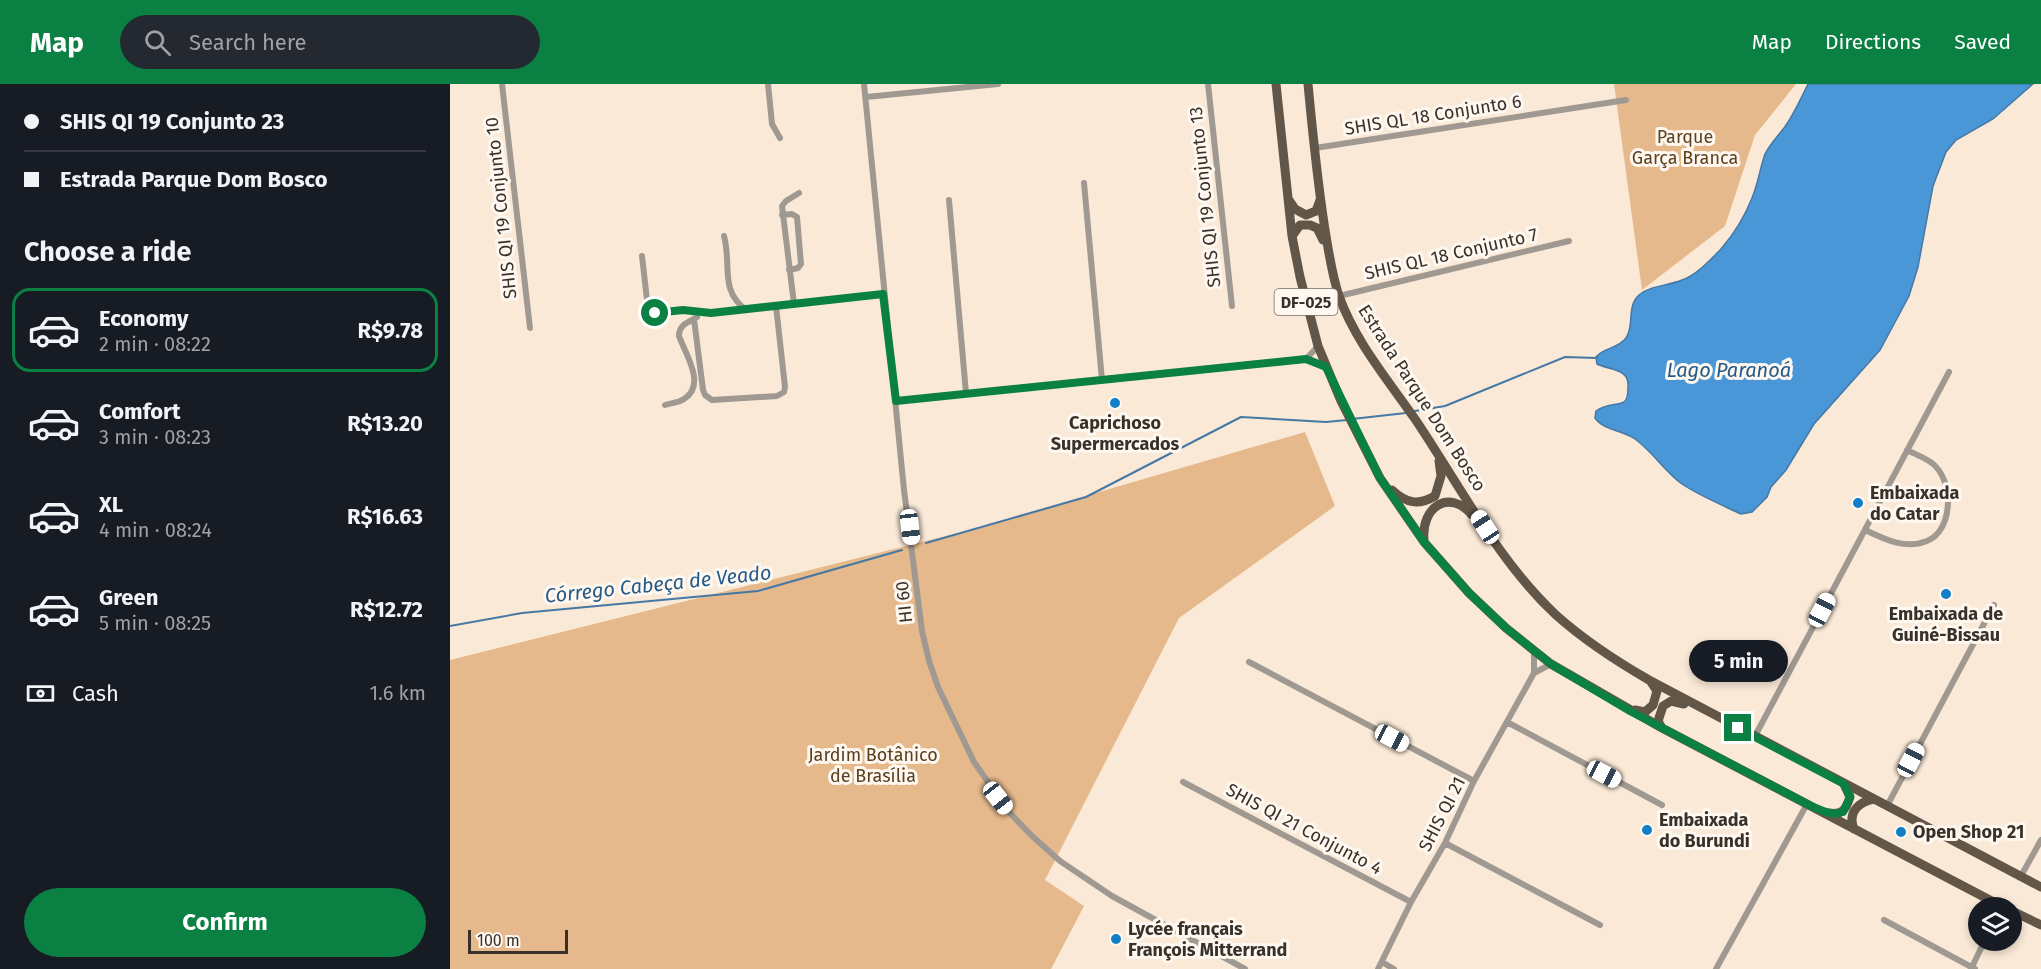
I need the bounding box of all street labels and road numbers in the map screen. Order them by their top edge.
street label: SHIS QL 18 Conjunto 6 [1343,90,1523,140]
street label: SHIS QI 19 Conjunto 13 [1185,106,1225,288]
street label: SHIS QI 19 Conjunto 10 [481,116,521,300]
street label: SHIS QL 18 Conjunto 7 [1362,223,1540,285]
road number: DF-025 [1274,289,1338,315]
street label: Estrada Parque Dom Bosco [1353,300,1491,496]
street label: HI 60 [891,580,917,624]
street label: SHIS QI 21 [1414,773,1470,855]
street label: SHIS QI 21 Conjunto 4 [1222,779,1386,880]

